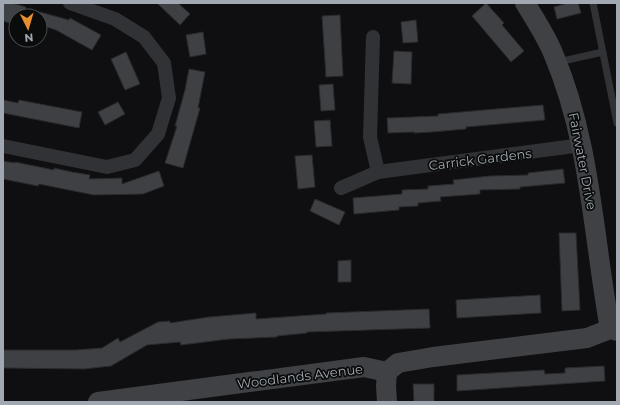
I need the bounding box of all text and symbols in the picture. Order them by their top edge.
north arrow [8,8,48,48]
text: N [24,31,34,45]
street label: Fairwater Drive [566,111,600,211]
street label: Carrick Gardens [428,145,532,173]
street label: Woodlands Avenue [236,360,364,392]

